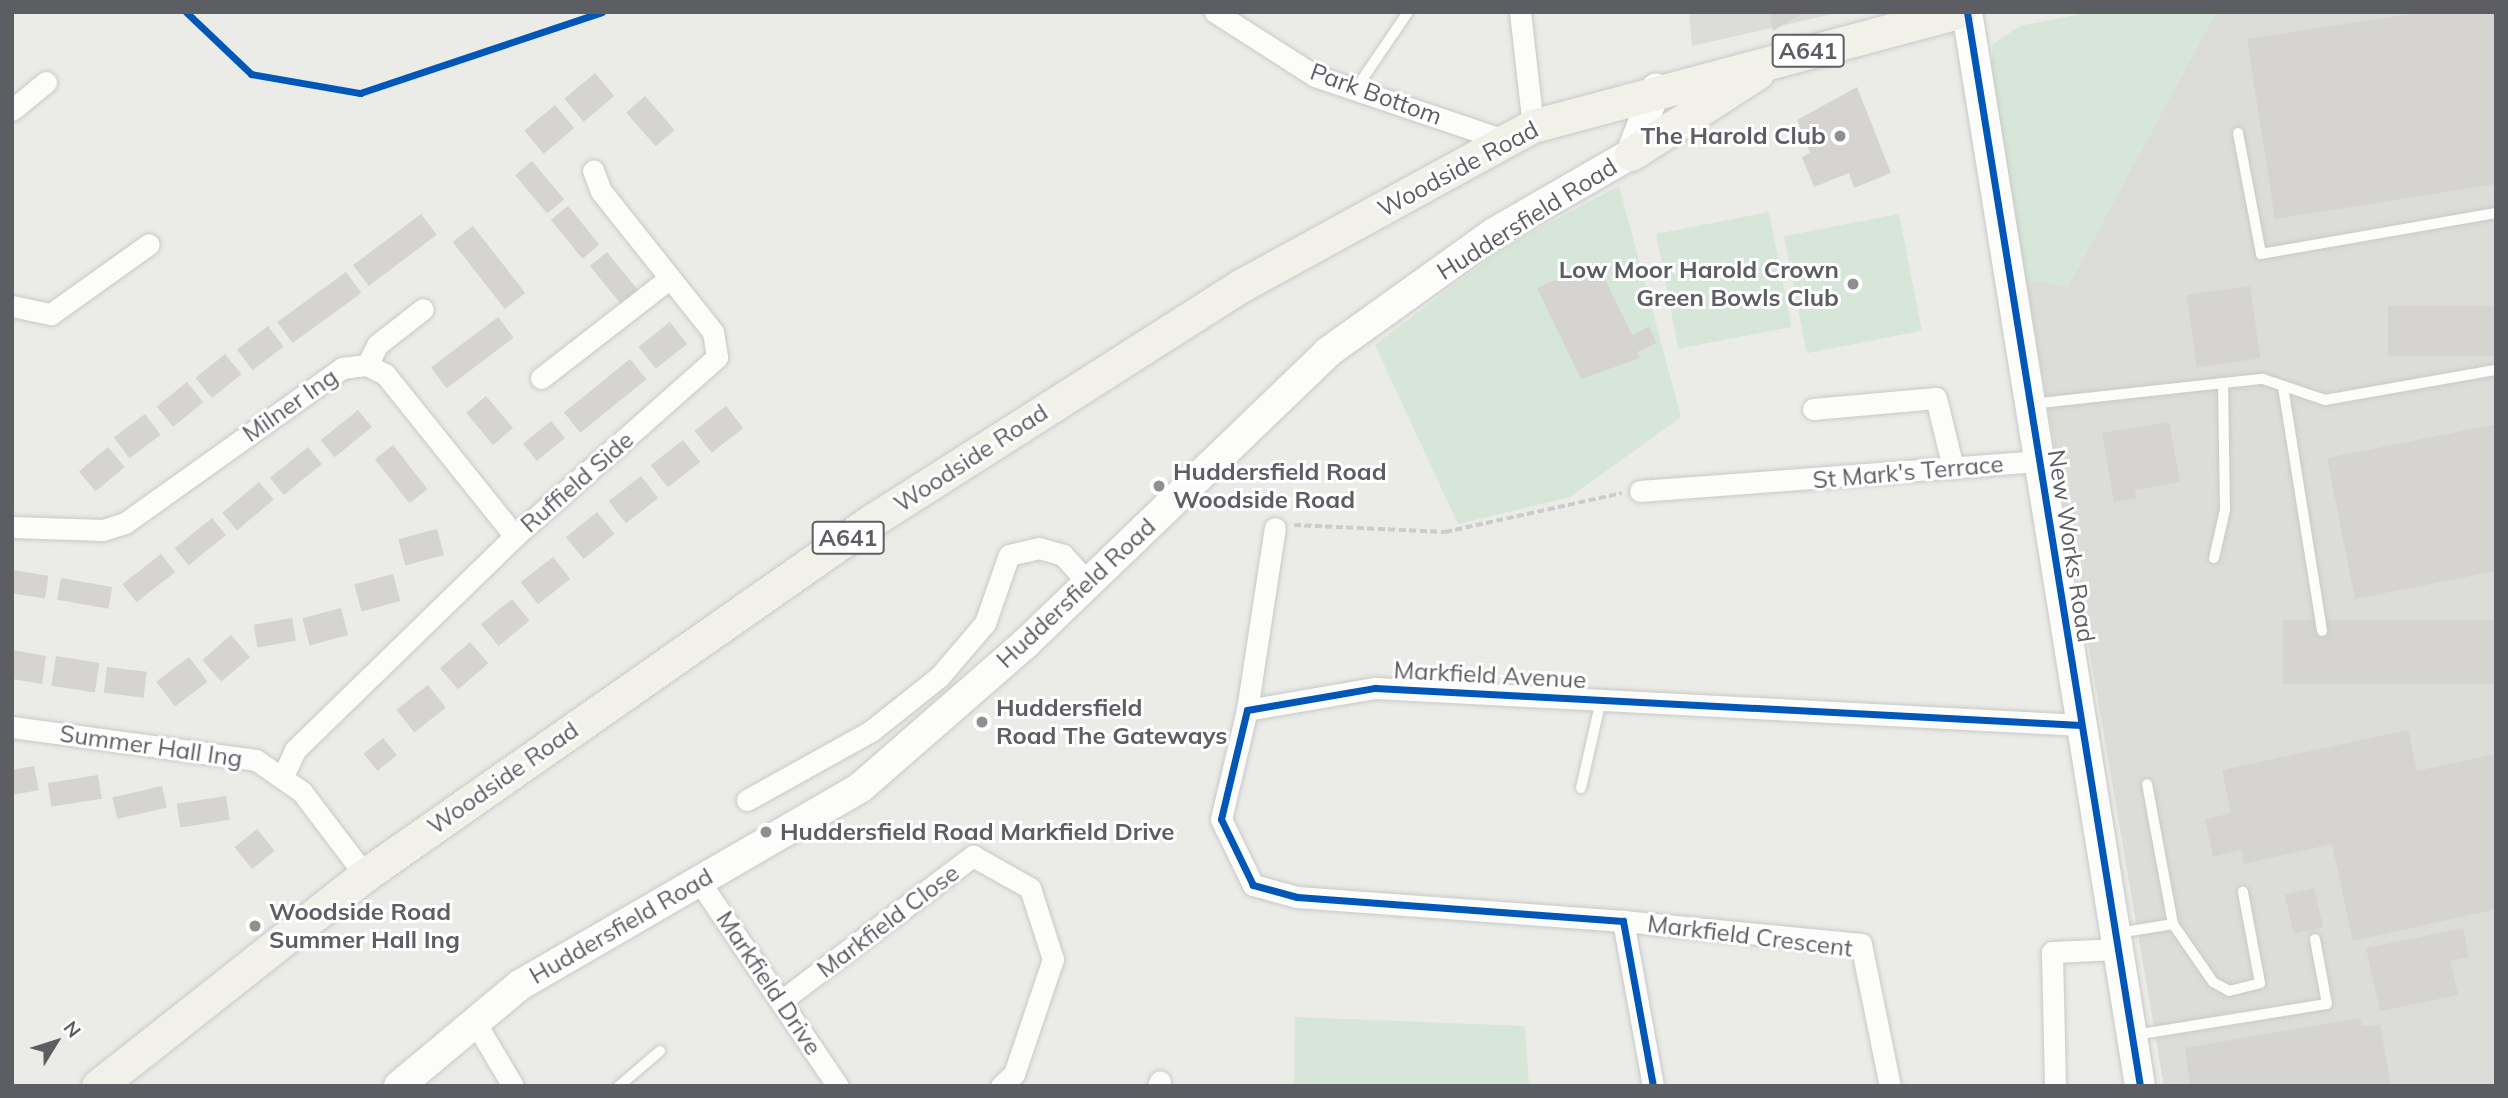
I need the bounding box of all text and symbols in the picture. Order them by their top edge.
road number: A641 [1771,32,1845,70]
street label: Park Bottom [1306,57,1446,131]
street label: Woodside Road [1373,115,1543,223]
place label: The Harold Club [1640,122,1826,150]
marker: The Harold Club [1832,128,1848,144]
street label: Huddersfield Road [1432,152,1622,286]
place label: Low Moor Harold Crown Green Bowls Club [1559,256,1839,312]
marker: Low Moor Harold Crown Green Bowls Club [1845,276,1861,292]
street label: Milner Ing [237,362,343,448]
street label: Woodside Road [889,398,1053,518]
street label: Ruffield Side [515,425,639,539]
street label: New Works Road [2042,448,2100,644]
street label: St Mark's Terrace [1811,449,2005,495]
place label: Huddersfield Road Woodside Road [1173,458,1387,514]
marker: Huddersfield Road Woodside Road [1151,478,1167,494]
street label: Huddersfield Road [991,512,1161,674]
road number: A641 [811,518,885,558]
street label: Markfield Avenue [1393,656,1587,694]
place label: Huddersfield Road The Gateways [996,694,1227,750]
marker: Huddersfield Road The Gateways [974,714,990,730]
street label: Woodside Road [422,715,584,841]
street label: Summer Hall Ing [58,719,244,773]
place label: Huddersfield Road Markfield Drive [780,818,1174,846]
marker: Huddersfield Road Markfield Drive [758,824,774,840]
street label: Markfield Close [811,858,965,984]
street label: Huddersfield Road [524,862,718,990]
place label: Woodside Road Summer Hall Ing [269,898,460,954]
street label: Markfield Drive [710,906,828,1060]
street label: Markfield Crescent [1646,909,1854,963]
marker: Woodside Road Summer Hall Ing [247,918,263,934]
north arrow [21,1007,91,1077]
text: N [59,1016,86,1042]

